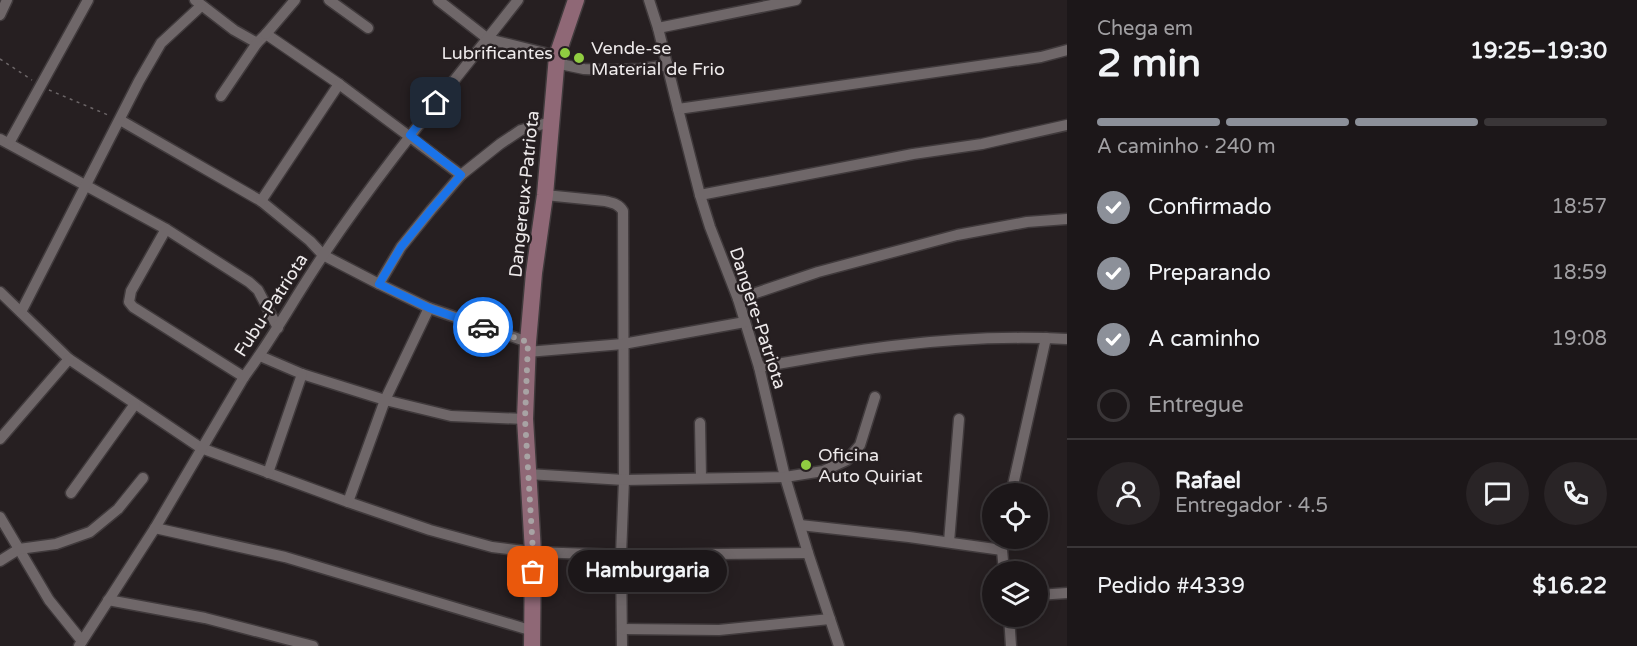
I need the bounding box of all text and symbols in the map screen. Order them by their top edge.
text: Chega em [1097,17,1193,41]
place label: Vende-se Material de Frio [591,37,725,80]
text: 19:25–19:30 [1470,38,1607,64]
text: 2 min [1097,40,1201,87]
place label: Lubrificantes [441,42,553,64]
marker: Lubrificantes [558,46,572,60]
marker: Vende-se Material de Frio [572,51,586,65]
pin [410,77,461,128]
icon: home [419,86,452,119]
street label: Dangereux-Patriota [504,109,544,279]
text: A caminho · 240 m [1097,135,1276,159]
icon: check [1097,191,1130,224]
text: Confirmado [1148,194,1272,220]
text: 18:57 [1552,195,1607,219]
street label: Dangere-Patriota [725,244,791,392]
street label: Fubu-Patriota [229,249,313,361]
icon: check [1097,257,1130,290]
text: Preparando [1148,260,1271,286]
text: 18:59 [1552,261,1607,285]
courier [453,297,513,357]
icon: car [467,311,500,344]
icon: check [1097,323,1130,356]
text: A caminho [1148,326,1260,352]
text: 19:08 [1552,327,1607,351]
text: Entregue [1148,392,1244,418]
place label: Oficina Auto Quiriat [818,444,923,487]
marker: Oficina Auto Quiriat [799,458,813,472]
button: person [1097,462,1160,525]
button: chat [1466,462,1529,525]
button: phone [1544,462,1607,525]
text: Rafael [1175,468,1241,494]
map controls [982,483,1048,627]
button: locate [982,483,1048,549]
text: Entregador · 4.5 [1175,494,1328,518]
pin [507,546,558,597]
callout: Hamburgaria [569,551,728,593]
icon: bag [516,555,549,588]
text: Hamburgaria [585,559,710,583]
button: layers [982,561,1048,627]
text: Pedido #4339 [1097,573,1245,599]
text: $16.22 [1532,573,1607,599]

